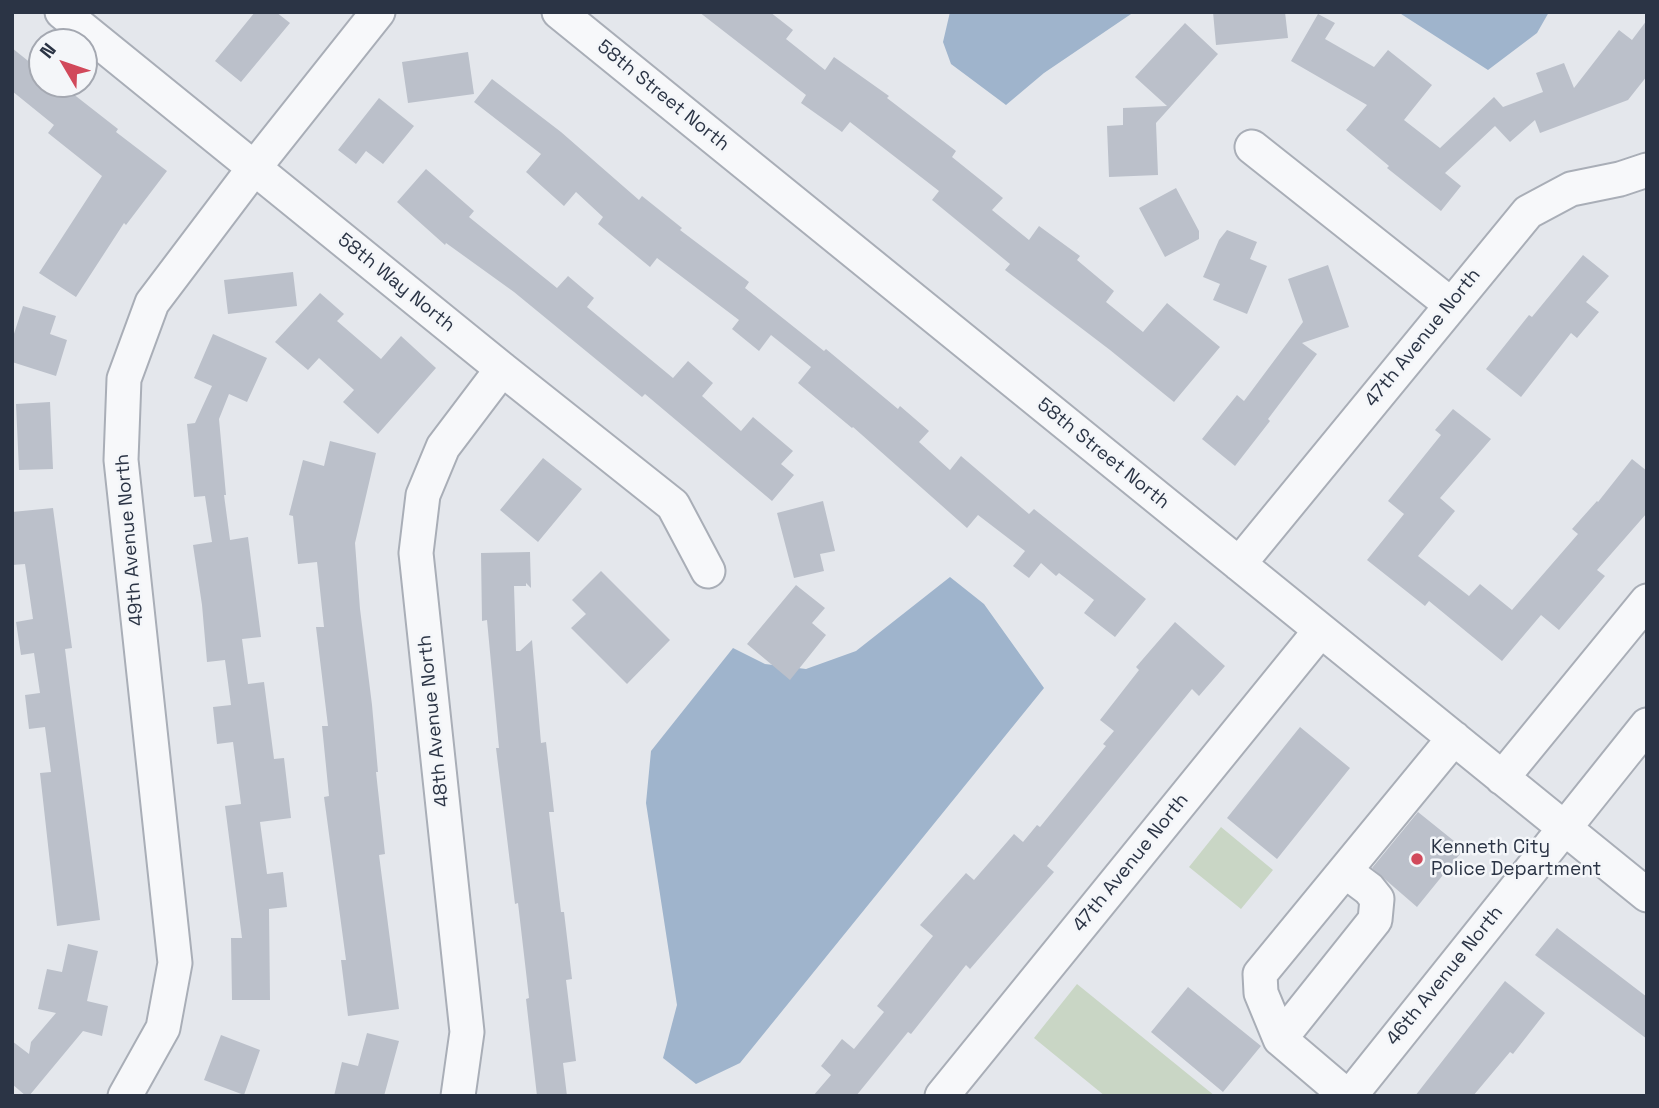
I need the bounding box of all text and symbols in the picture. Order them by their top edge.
north arrow [28,28,98,98]
street label: 58th Street North [592,36,734,156]
text: N [34,38,62,64]
street label: 58th Way North [333,229,459,337]
street label: 47th Avenue North [1360,264,1486,412]
street label: 58th Street North [1032,394,1174,514]
street label: 49th Avenue North [111,453,149,627]
street label: 48th Avenue North [414,634,454,808]
street label: 47th Avenue North [1068,789,1194,937]
place label: Kenneth City Police Department [1431,837,1601,881]
marker: Kenneth City Police Department [1409,851,1425,867]
street label: 46th Avenue North [1382,902,1508,1050]

